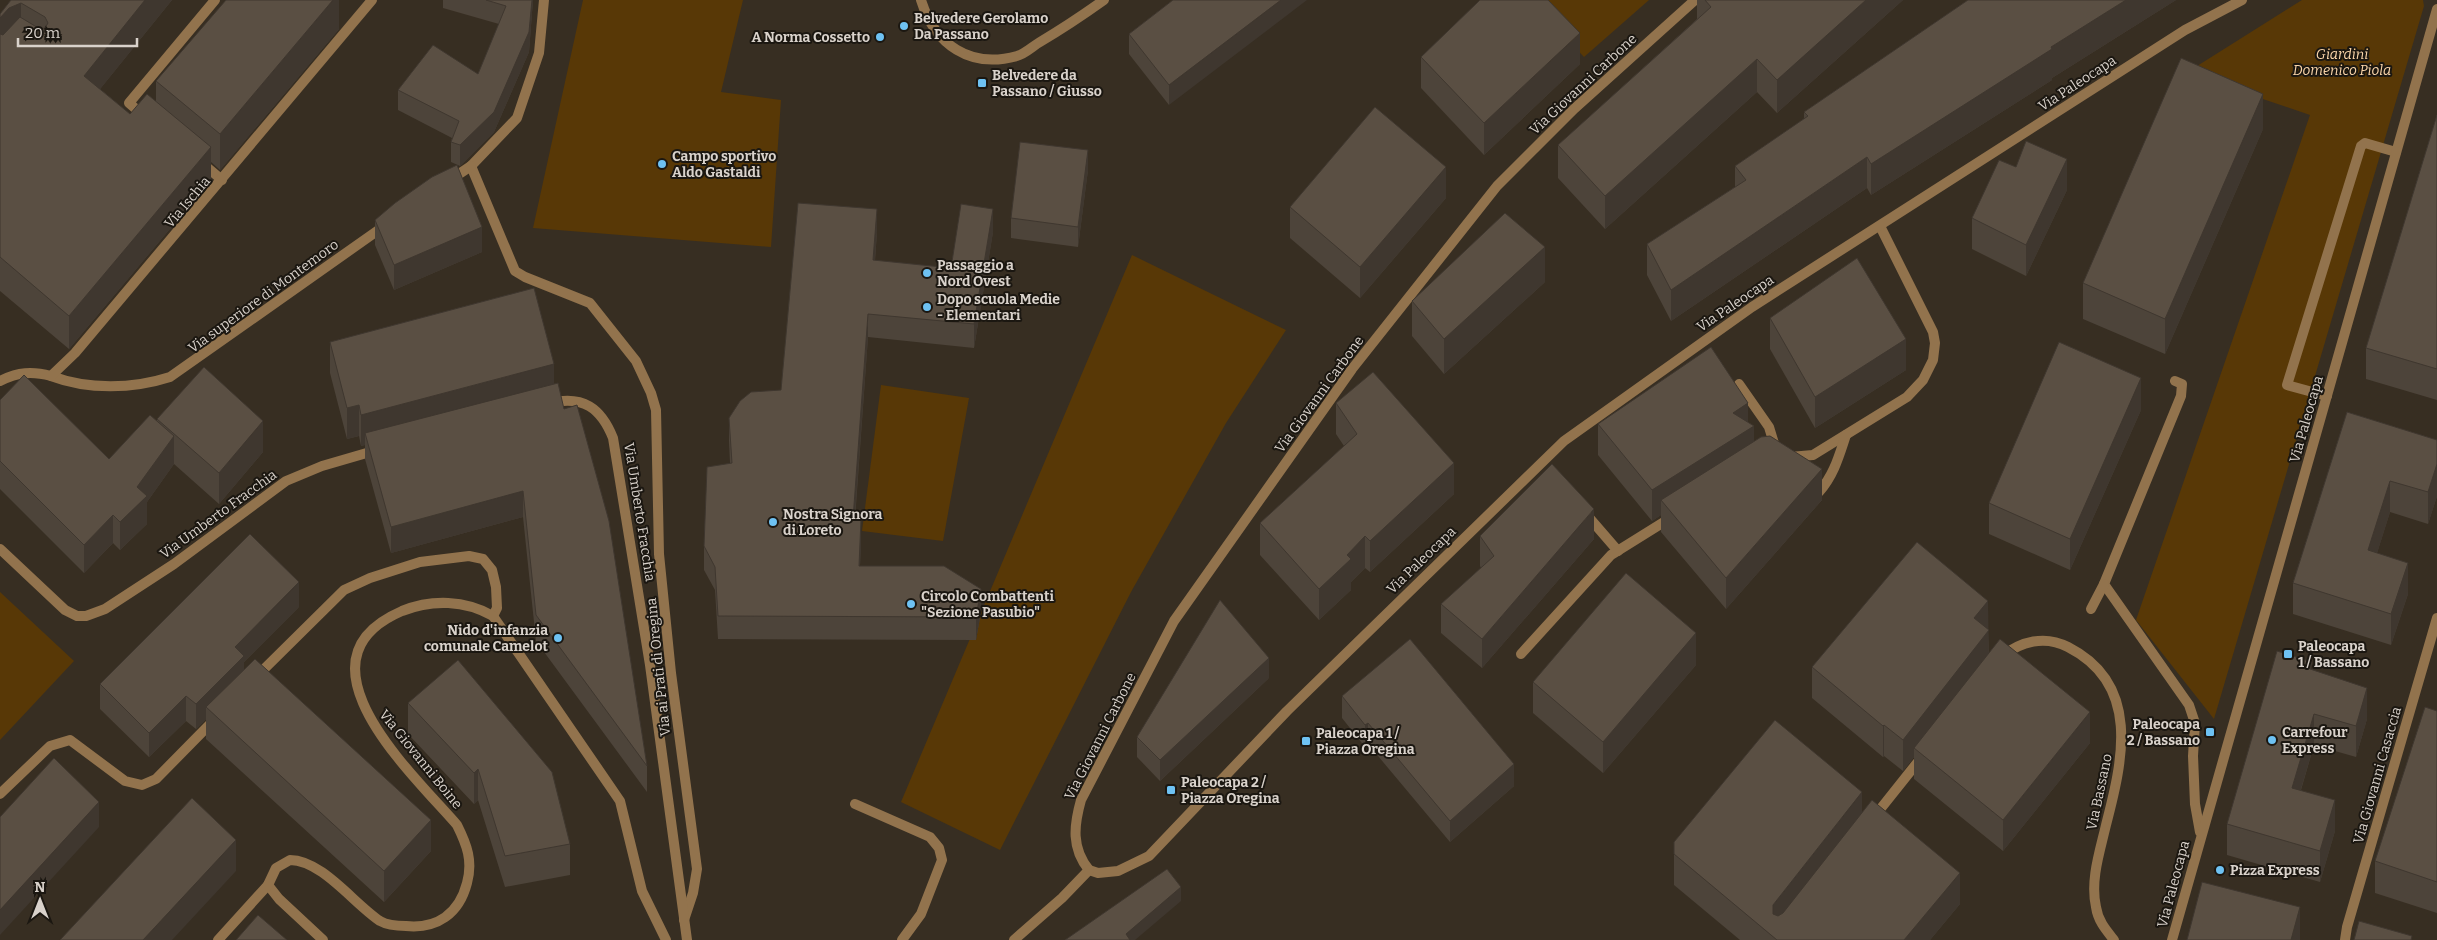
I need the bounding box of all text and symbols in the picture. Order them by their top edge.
place label: Belvedere Gerolamo Da Passano [914,10,1048,43]
scale bar [18,15,136,47]
marker: Belvedere Gerolamo Da Passano [898,20,910,32]
text: 20 m [25,24,61,42]
place label: A Norma Cossetto [751,29,870,46]
street label: Via Giovanni Carbone [1526,30,1640,138]
marker: A Norma Cossetto [874,31,886,43]
park label: Giardini Domenico Piola [2293,46,2391,79]
street label: Via Paleocapa [2035,52,2120,115]
place label: Belvedere da Passano / Giusso [992,67,1102,100]
marker: Belvedere da Passano / Giusso [976,77,988,89]
place label: Campo sportivo Aldo Gastaldi [672,148,776,181]
marker: Campo sportivo Aldo Gastaldi [656,158,668,170]
street label: Via Ischia [161,173,214,232]
street label: Via superiore di Montemoro [185,236,342,357]
place label: Passaggio a Nord Ovest [937,257,1014,290]
marker: Passaggio a Nord Ovest [921,267,933,279]
street label: Via Paleocapa [1693,271,1777,335]
place label: Dopo scuola Medie - Elementari [937,291,1060,324]
marker: Dopo scuola Medie - Elementari [921,301,933,313]
street label: Via Giovanni Carbone [1271,333,1368,456]
street label: Via Paleocapa [2286,373,2327,464]
street label: Via Umberto Fracchia [620,441,659,583]
street label: Via Umberto Fracchia [157,466,280,563]
place label: Nostra Signora di Loreto [783,506,883,539]
marker: Nostra Signora di Loreto [767,516,779,528]
street label: Via Paleocapa [1383,523,1460,598]
place label: Circolo Combattenti "Sezione Pasubio" [921,588,1055,621]
street label: Via ai Prati di Oregina [643,597,674,737]
marker: Circolo Combattenti "Sezione Pasubio" [905,598,917,610]
place label: Nido d'infanzia comunale Camelot [424,622,548,655]
marker: Nido d'infanzia comunale Camelot [552,632,564,644]
place label: Paleocapa 1 / Bassano [2298,638,2369,671]
marker: Paleocapa 1 / Bassano [2282,648,2294,660]
street label: Via Giovanni Carbone [1061,670,1140,803]
street label: Via Giovanni Casaccia [2350,704,2405,846]
street label: Via Giovanni Boine [375,706,466,812]
place label: Paleocapa 2 / Bassano [2127,716,2200,749]
place label: Carrefour Express [2282,724,2348,757]
place label: Paleocapa 1 / Piazza Oregina [1316,725,1415,758]
marker: Paleocapa 2 / Bassano [2204,726,2216,738]
marker: Carrefour Express [2266,734,2278,746]
marker: Paleocapa 1 / Piazza Oregina [1300,735,1312,747]
street label: Via Bassano [2083,752,2116,832]
place label: Paleocapa 2 / Piazza Oregina [1181,774,1280,807]
marker: Paleocapa 2 / Piazza Oregina [1165,784,1177,796]
street label: Via Paleocapa [2154,838,2193,930]
place label: Pizza Express [2230,862,2320,879]
marker: Pizza Express [2214,864,2226,876]
north arrow [15,875,65,925]
text: N [35,879,46,896]

